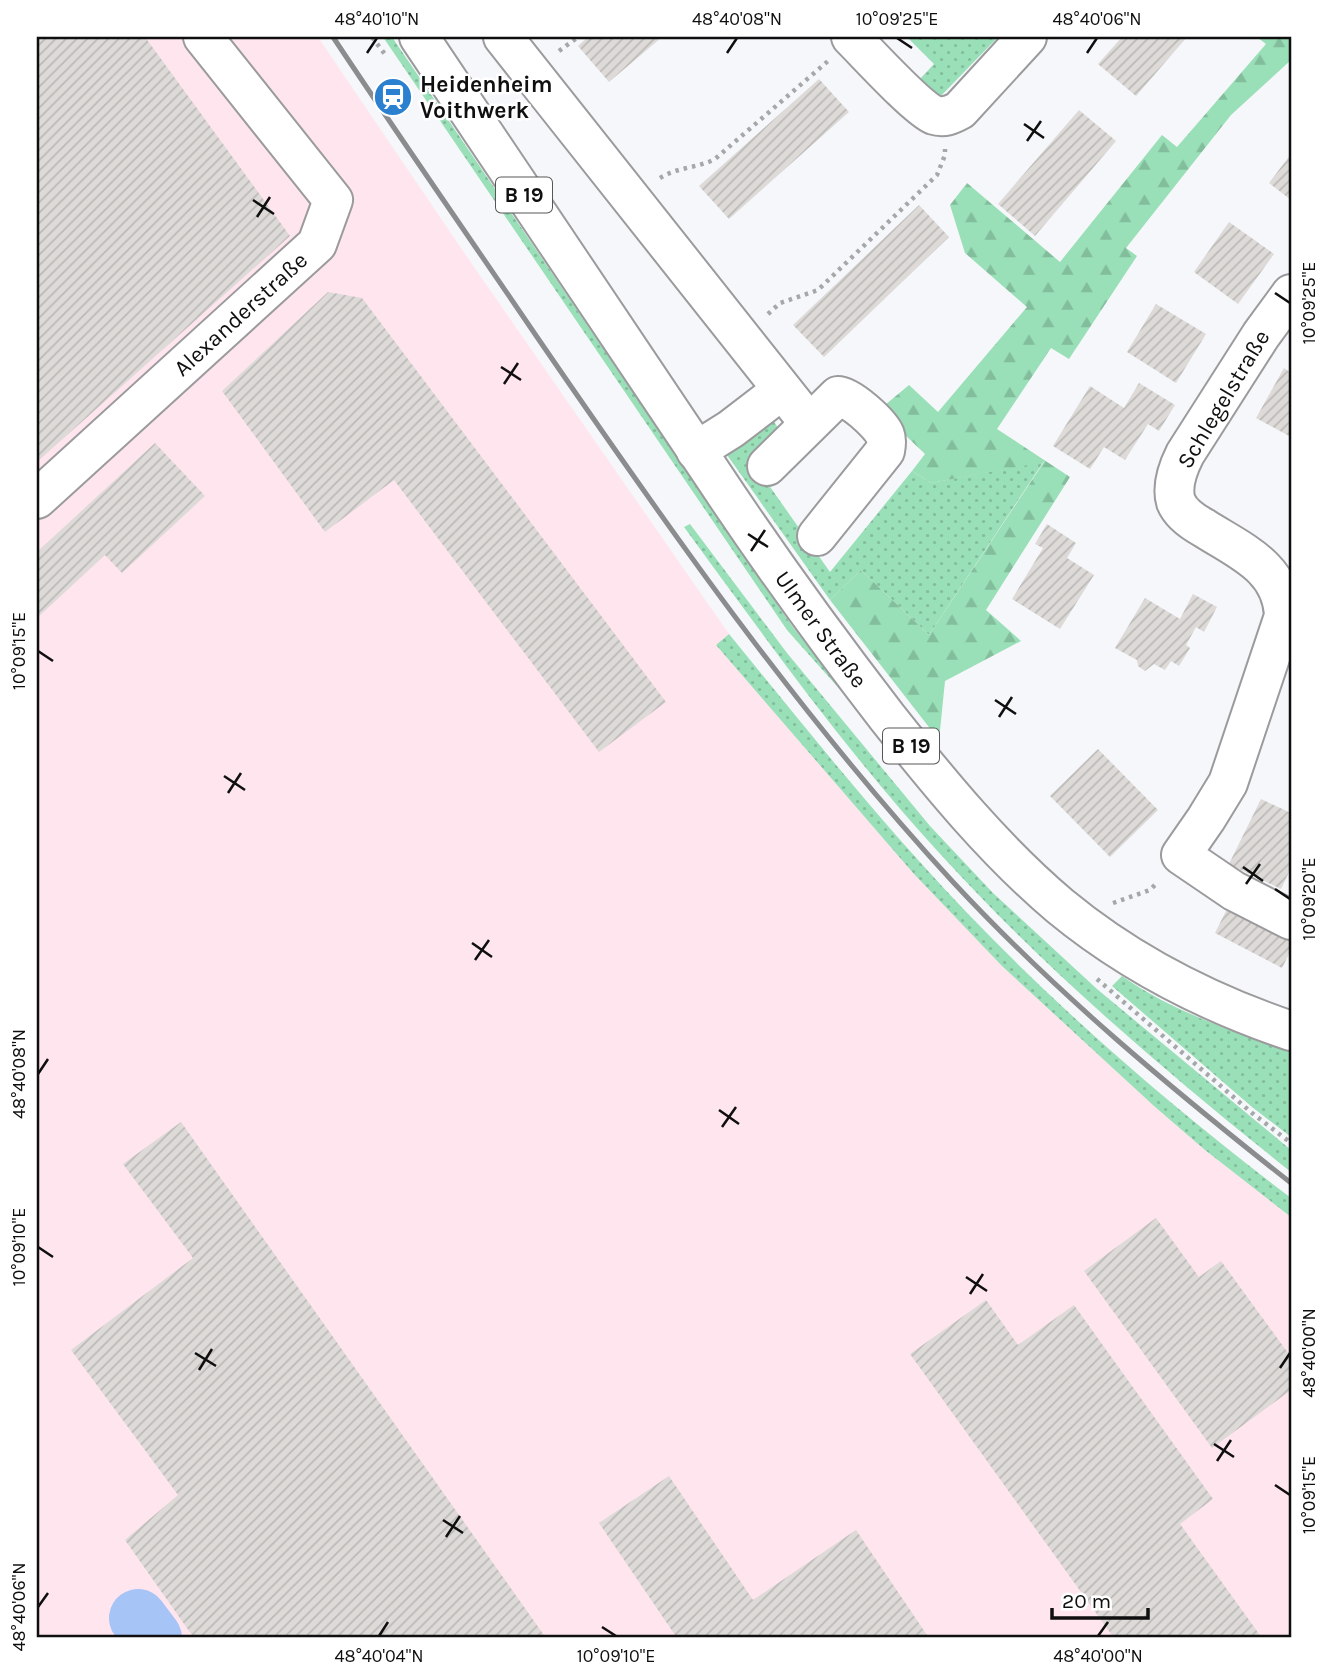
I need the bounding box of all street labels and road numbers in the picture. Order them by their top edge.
road number: B 19 [496,178,552,212]
street label: Alexanderstraße [168,247,313,382]
street label: Schlegelstraße [1171,325,1275,473]
street label: Ulmer Straße [769,566,873,693]
road number: B 19 [883,728,939,764]

